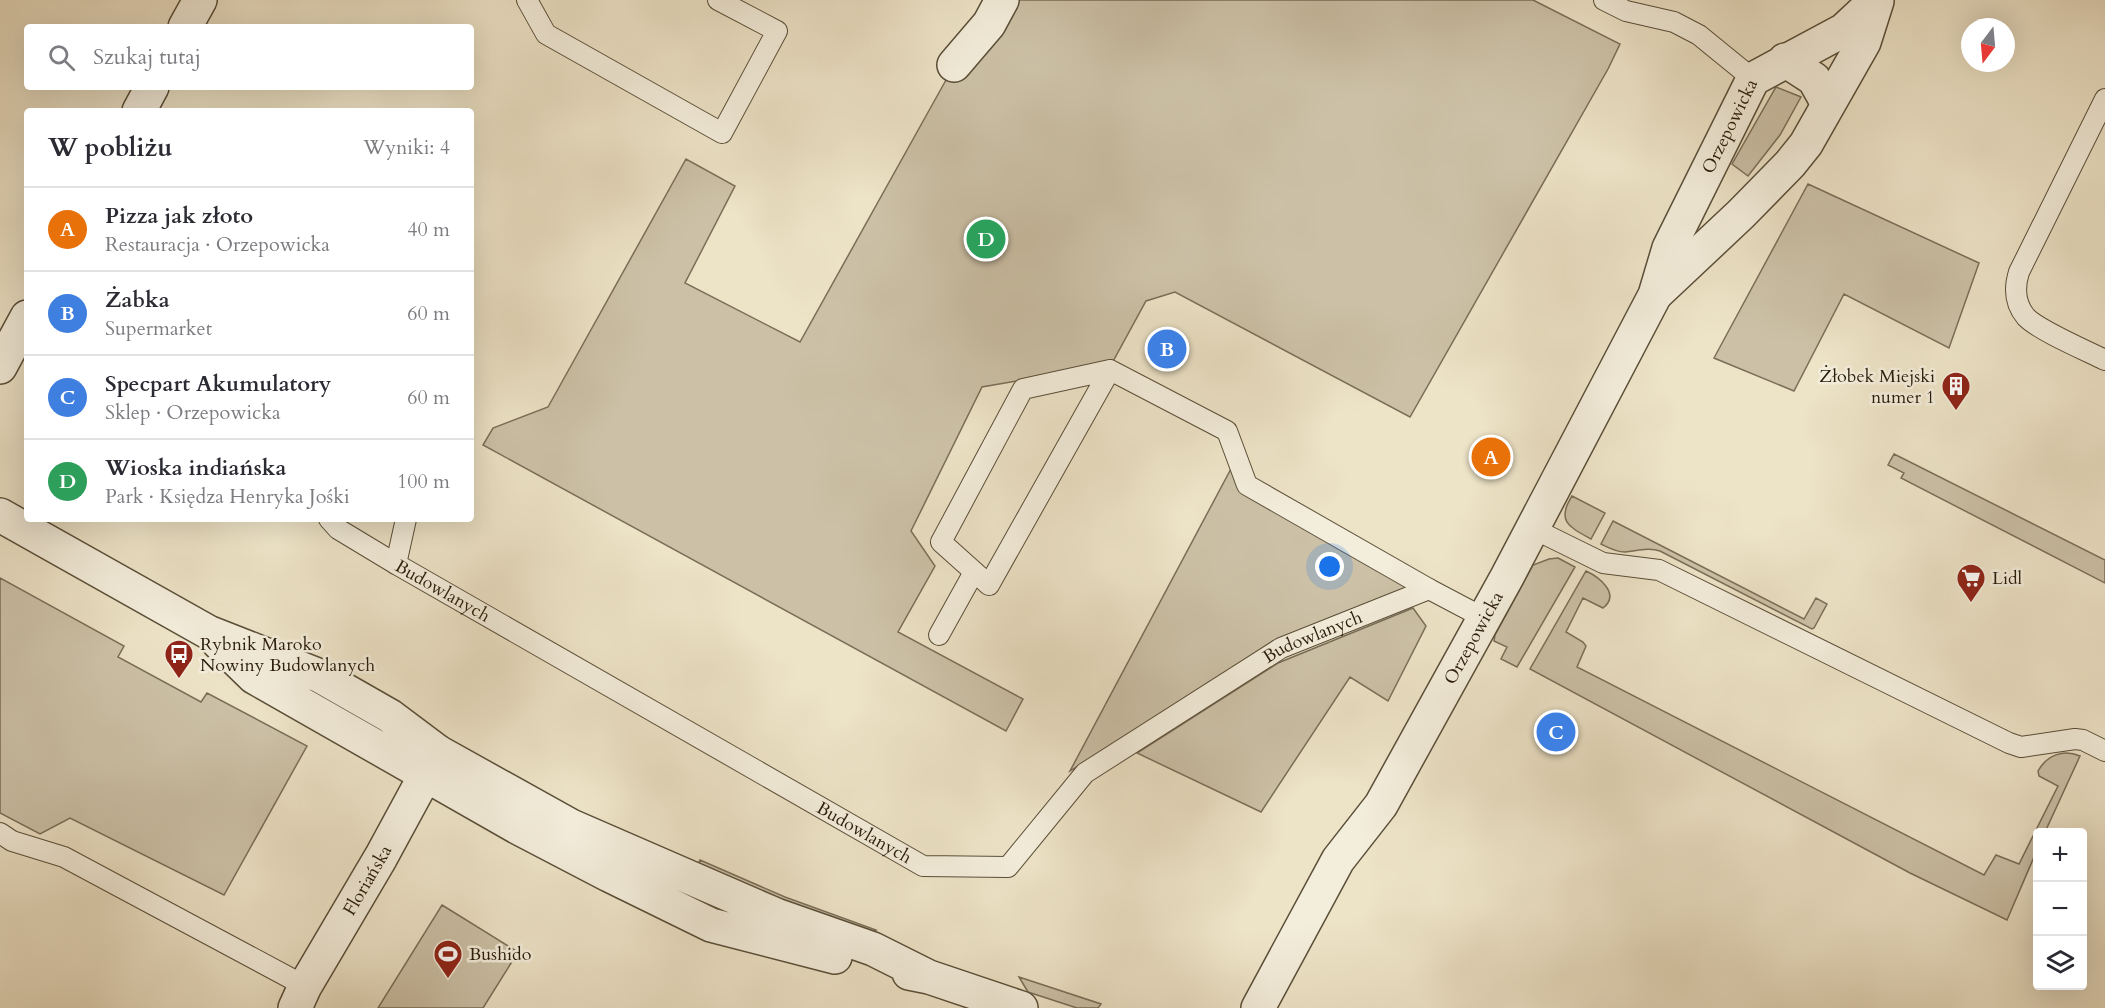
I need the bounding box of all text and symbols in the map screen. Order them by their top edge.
north arrow [1961,18,2015,72]
search box [24,24,474,90]
icon: search [45,41,78,74]
text: Szukaj tutaj [93,42,201,72]
street label: Orzepowicka [1696,75,1764,178]
text: W pobliżu [48,130,173,165]
text: Wyniki: 4 [363,134,450,161]
text: Pizza jak złoto [105,201,253,231]
text: A [60,216,75,243]
text: 40 m [407,216,450,243]
pin: D [966,216,1006,262]
text: Restauracja · Orzepowicka [105,231,330,258]
text: Żabka [105,285,170,315]
text: B [60,300,75,327]
text: 60 m [407,300,450,327]
text: Supermarket [105,315,212,342]
pin: B [1148,326,1186,372]
place label: Żłobek Miejski numer 1 [1819,364,1935,410]
text: Specpart Akumulatory [105,369,331,399]
building icon: Żłobek Miejski numer 1 [1940,370,1972,412]
text: C [60,384,75,411]
text: 60 m [407,384,450,411]
text: Sklep · Orzepowicka [105,399,281,426]
pin: A [1472,434,1510,480]
text: Wioska indiańska [105,453,286,483]
text: D [59,468,76,495]
text: 100 m [397,468,450,495]
text: Park · Księdza Henryka Jośki [105,483,350,510]
your location [1315,552,1344,581]
street label: Budowlanych [390,554,495,628]
supermarket icon: Lidl [1955,562,1987,604]
place label: Lidl [1992,566,2023,591]
street label: Orzepowicka [1438,587,1510,689]
street label: Budowlanych [1258,605,1366,670]
place label: Rybnik Maroko Nowiny Budowlanych [200,632,375,678]
bus stop icon: Rybnik Maroko Nowiny Budowlanych [163,638,195,680]
pin: C [1536,710,1576,754]
street label: Budowlanych [812,796,916,870]
map controls [2033,828,2087,990]
button: + [2033,828,2087,882]
street label: Floriańska [337,841,398,920]
button: − [2033,882,2087,936]
button: layers [2033,936,2087,990]
sports icon: Bushido [432,938,464,980]
place label: Bushido [469,942,532,967]

